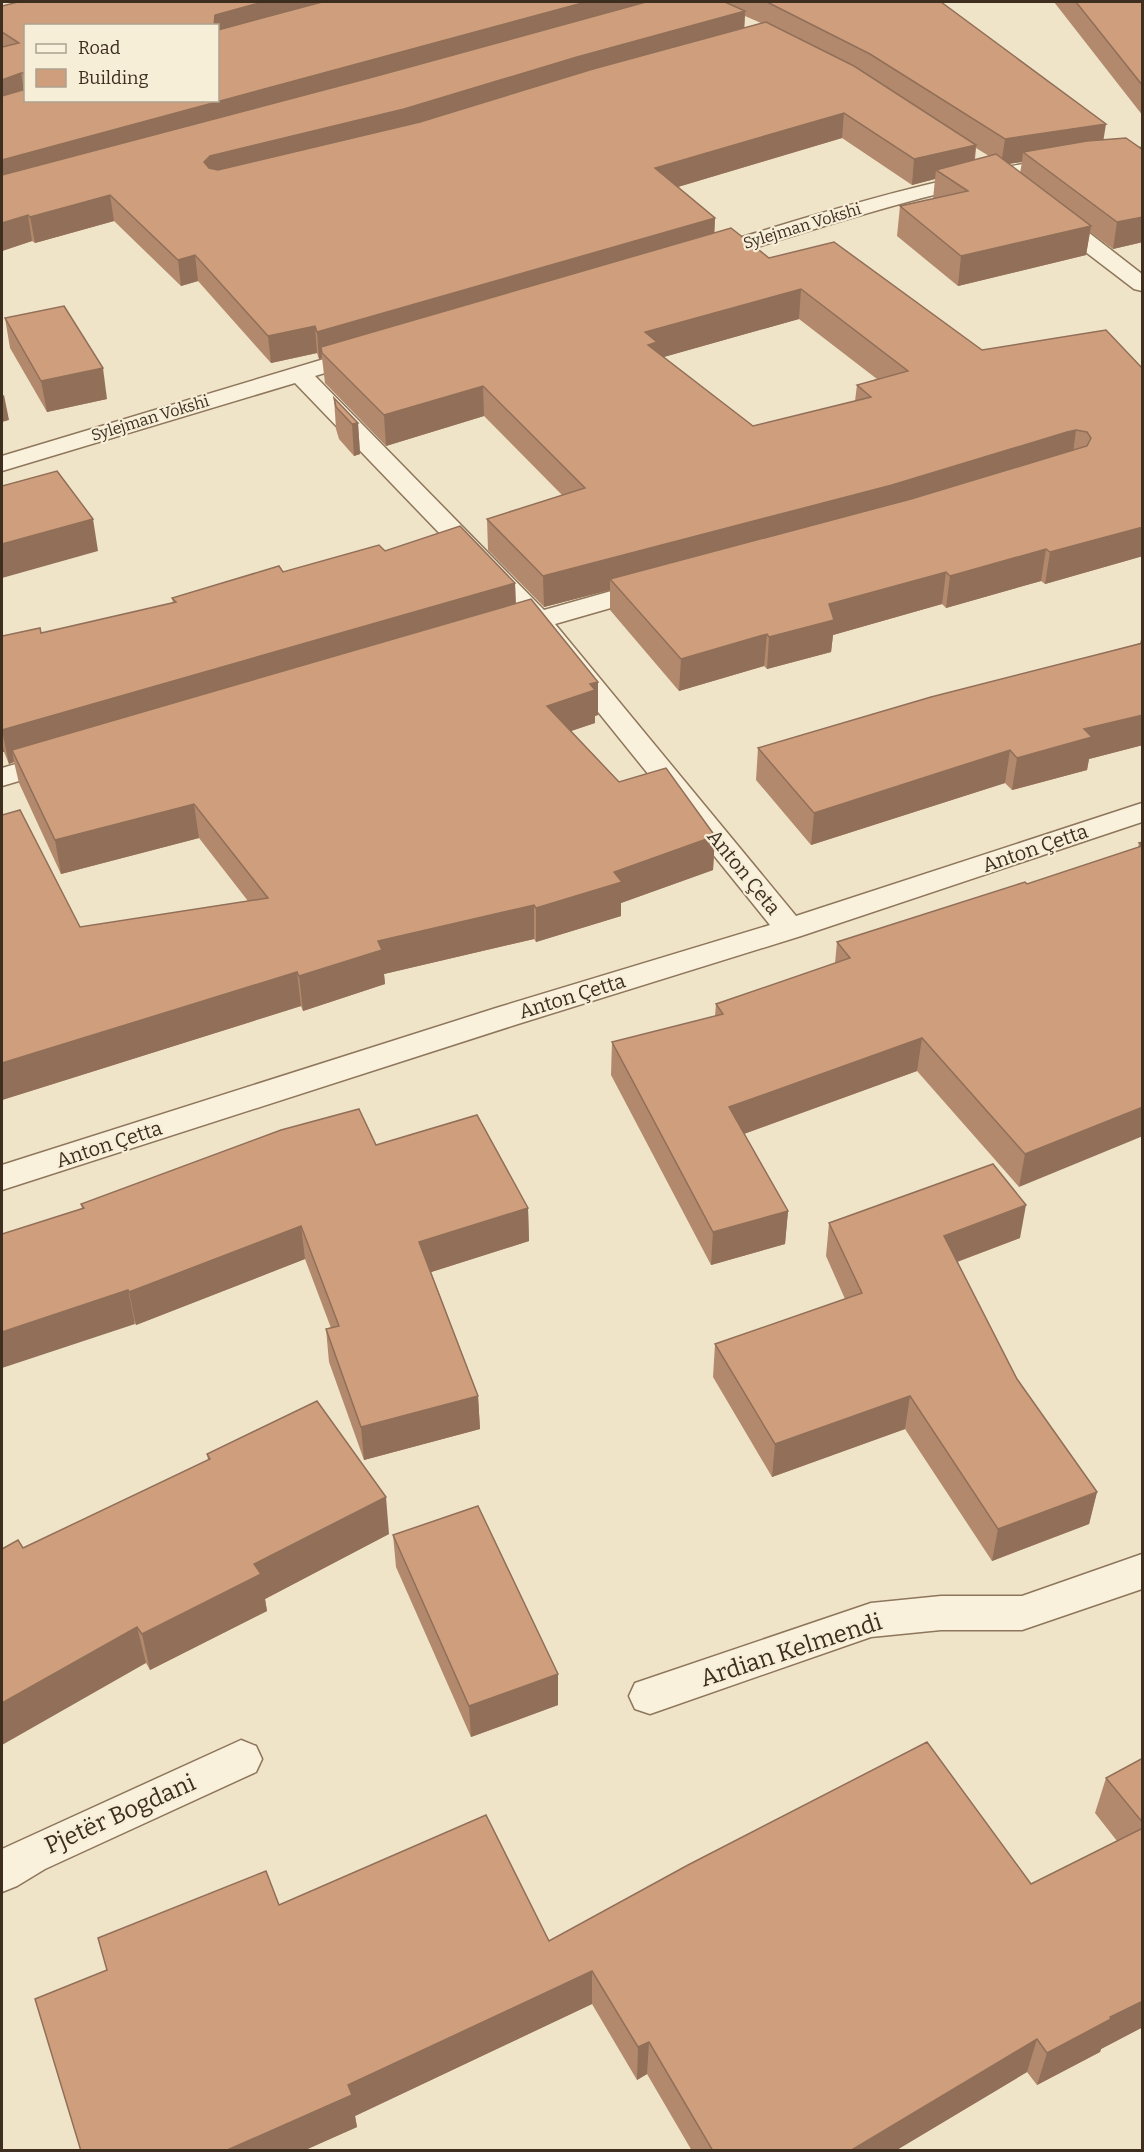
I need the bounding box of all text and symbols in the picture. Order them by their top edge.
legend [24,24,219,102]
text: Road [78,37,121,59]
text: Building [78,67,149,89]
street label: Sylejman Vokshi [741,199,863,253]
street label: Sylejman Vokshi [89,391,211,445]
street label: Anton Çetta [979,819,1091,877]
street label: Anton Çeta [702,824,786,920]
street label: Anton Çetta [516,968,628,1024]
street label: Anton Çetta [53,1116,165,1172]
street label: Ardian Kelmendi [697,1607,885,1693]
street label: Pjetër Bogdani [40,1768,200,1860]

